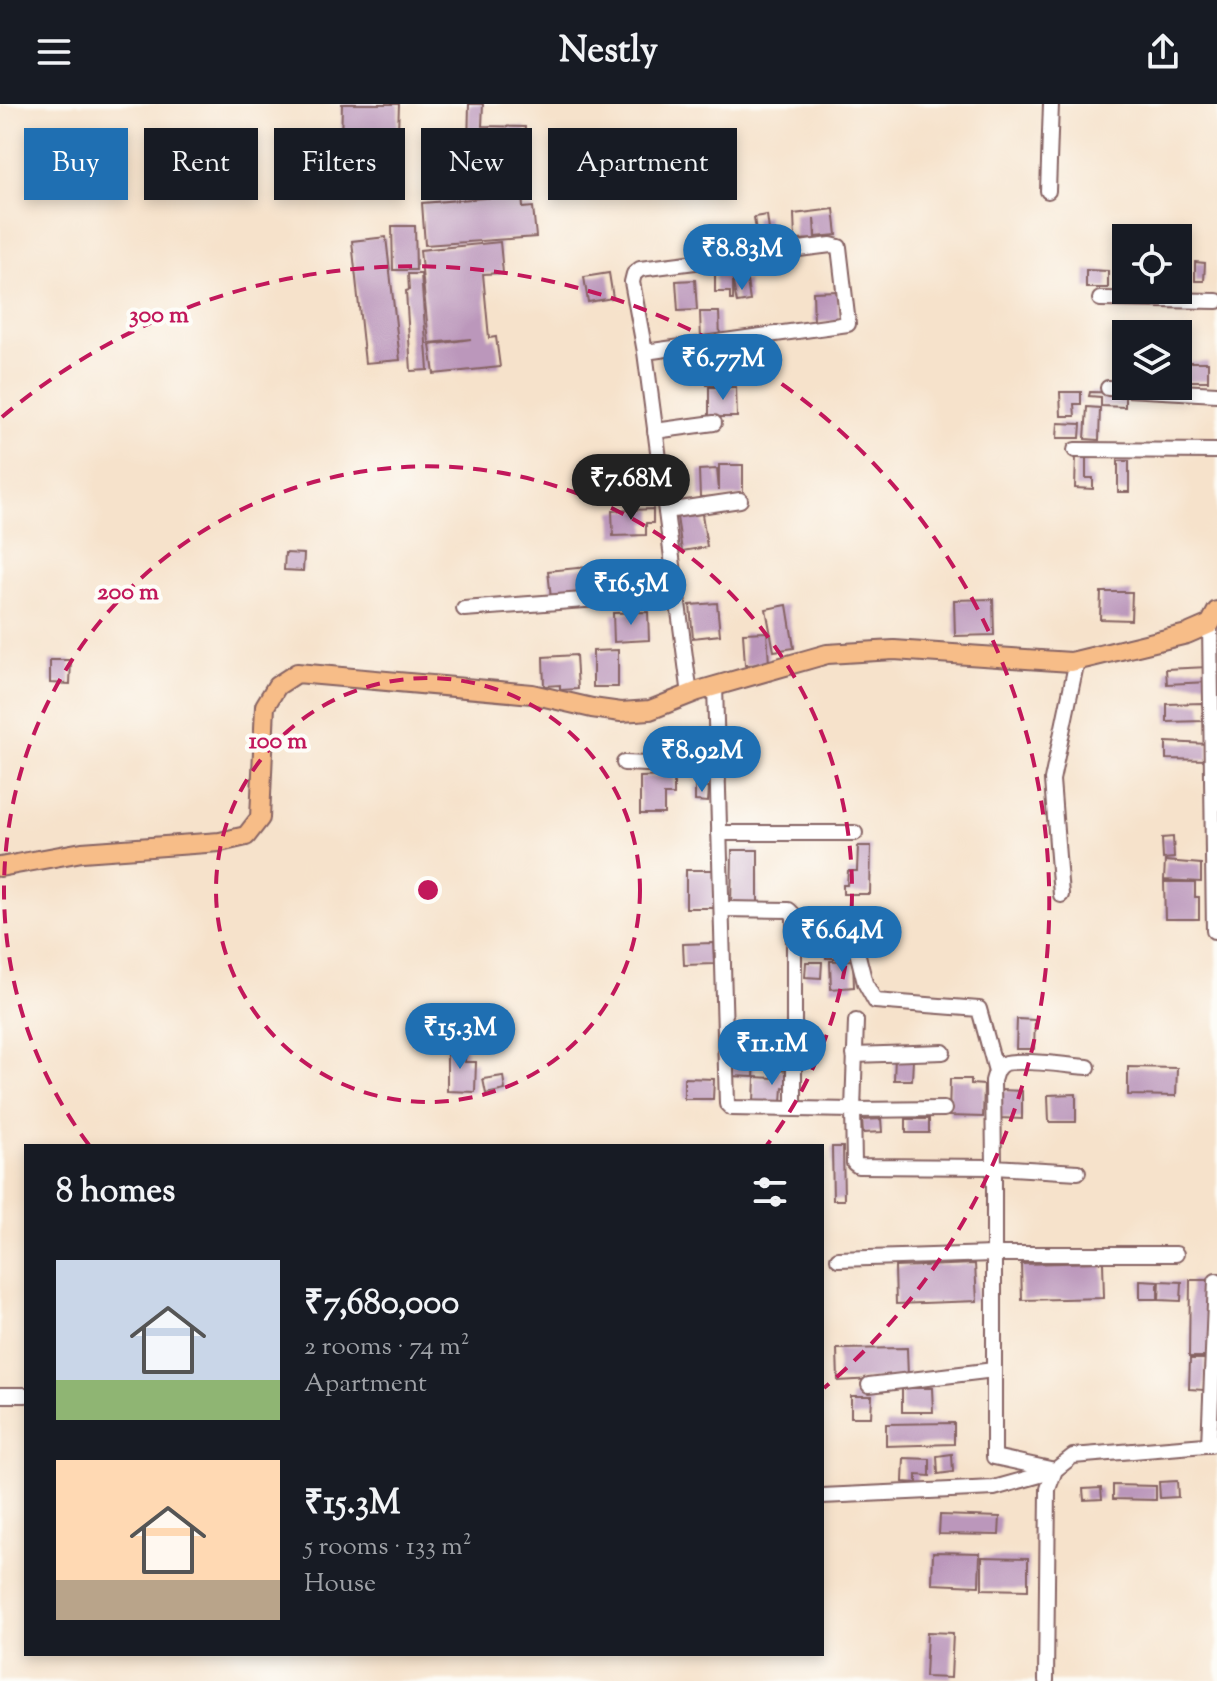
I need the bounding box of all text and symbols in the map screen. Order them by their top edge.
text: Nestly [559,26,658,78]
icon: menu [32,30,76,74]
icon: share [1141,30,1185,74]
chip: Buy [24,128,128,200]
chip: Rent [144,128,258,200]
chip: Filters [274,128,405,200]
chip: New [421,128,532,200]
chip: Apartment [548,128,737,200]
pin: ₹8.83M [677,224,807,292]
map controls [1112,224,1192,400]
button: locate [1112,224,1192,304]
text: ₹8.83M [701,231,783,268]
text: 300 m [129,299,189,333]
button: layers [1112,320,1192,400]
pin: ₹6.77M [658,334,788,402]
text: ₹6.77M [681,341,765,378]
pin: ₹7.68M [566,454,696,522]
text: ₹7.68M [590,461,672,498]
pin: ₹16.5M [566,559,696,627]
text: ₹16.5M [593,566,669,603]
text: 200 m [97,576,159,610]
text: 100 m [249,725,307,759]
pin: ₹8.92M [637,726,767,794]
text: ₹8.92M [661,733,743,770]
centre of rings [414,876,442,904]
pin: ₹6.64M [777,906,907,974]
text: ₹6.64M [801,913,883,950]
pin: ₹15.3M [395,1003,525,1071]
text: ₹15.3M [423,1010,497,1047]
pin: ₹11.1M [707,1019,837,1087]
text: ₹11.1M [736,1026,808,1063]
text: 8 homes [56,1168,175,1217]
icon: filters [748,1170,792,1214]
text: ₹7,680,000 [304,1280,459,1329]
icon: home [120,1292,216,1388]
text: 2 rooms · 74 m² [304,1329,469,1366]
text: Apartment [304,1366,427,1403]
text: ₹15.3M [304,1480,400,1529]
icon: home [120,1492,216,1588]
text: 5 rooms · 133 m² [304,1529,472,1566]
text: House [304,1566,376,1603]

